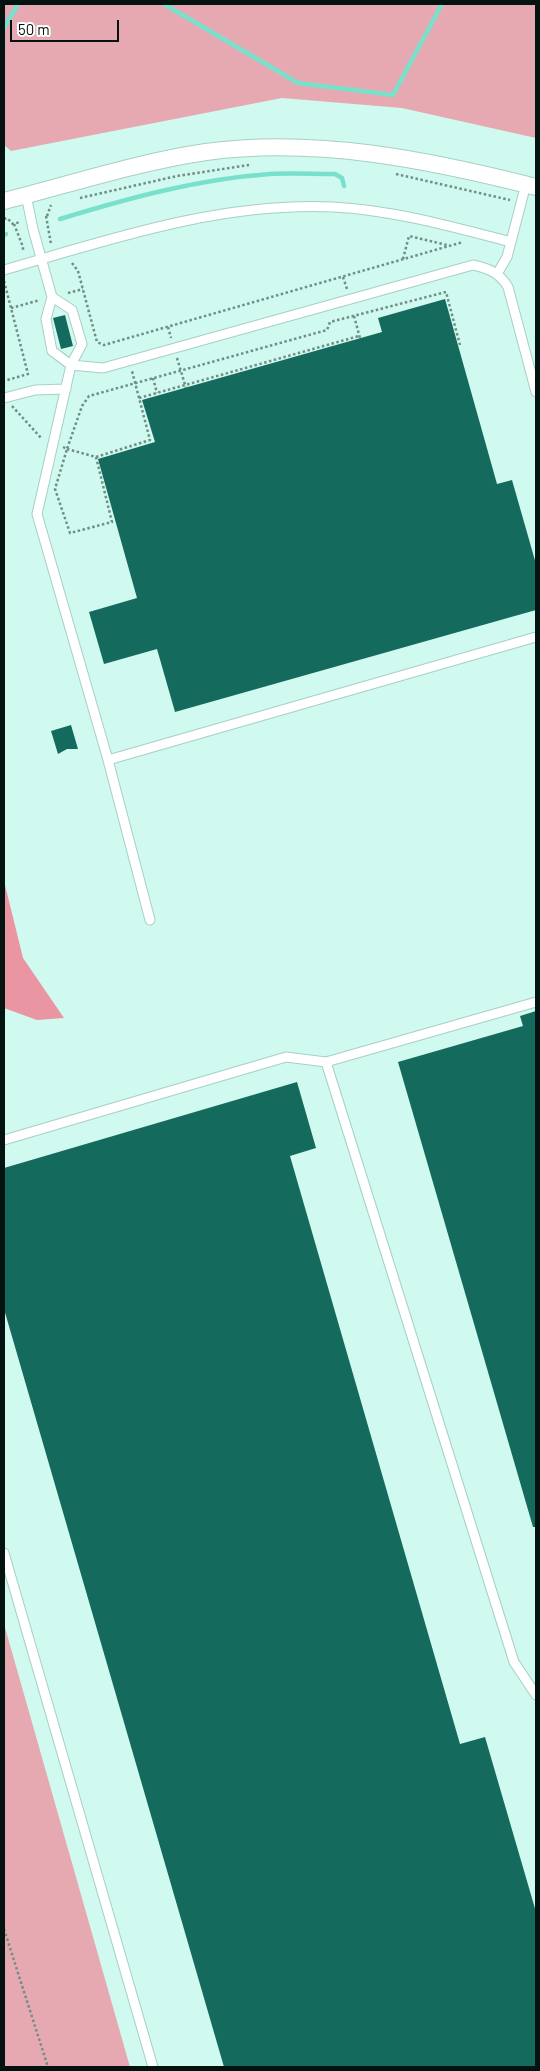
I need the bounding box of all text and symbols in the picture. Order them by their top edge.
scale bar [12,10,121,42]
text: 50 m [18,20,50,38]

